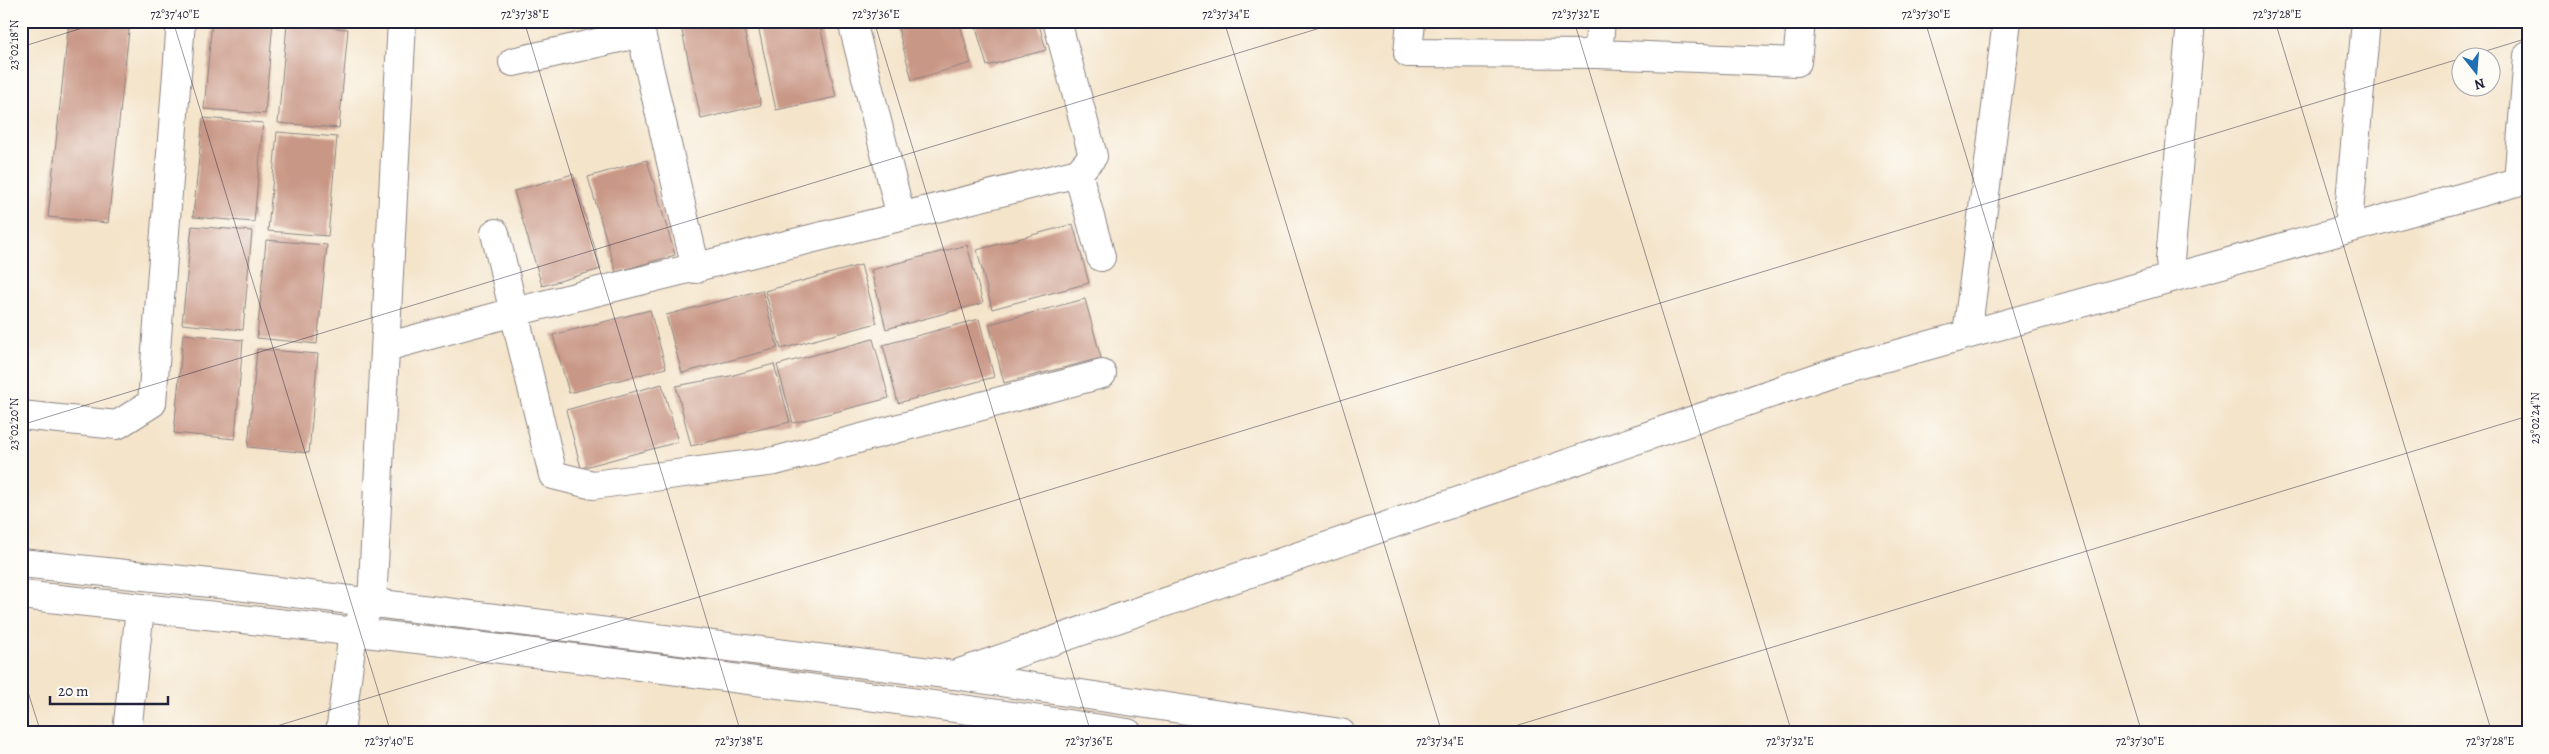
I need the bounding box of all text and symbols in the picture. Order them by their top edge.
text: 72°37'40"E [150,6,200,22]
text: 72°37'38"E [501,6,549,22]
text: 72°37'36"E [852,6,900,22]
text: 72°37'34"E [1202,6,1250,22]
text: 72°37'32"E [1552,6,1600,22]
text: 72°37'30"E [1902,6,1950,22]
text: 72°37'28"E [2253,6,2301,22]
text: 23°02'18"N [6,19,22,70]
north arrow [2452,48,2502,98]
text: N [2472,73,2487,95]
text: 23°02'24"N [2527,392,2543,444]
text: 23°02'20"N [6,397,22,450]
scale bar [50,674,168,706]
text: 20 m [58,681,89,701]
text: 72°37'40"E [364,733,414,749]
text: 72°37'38"E [715,733,763,749]
text: 72°37'36"E [1065,733,1113,749]
text: 72°37'34"E [1416,733,1464,749]
text: 72°37'32"E [1766,733,1814,749]
text: 72°37'30"E [2116,733,2164,749]
text: 72°37'28"E [2466,733,2514,749]

